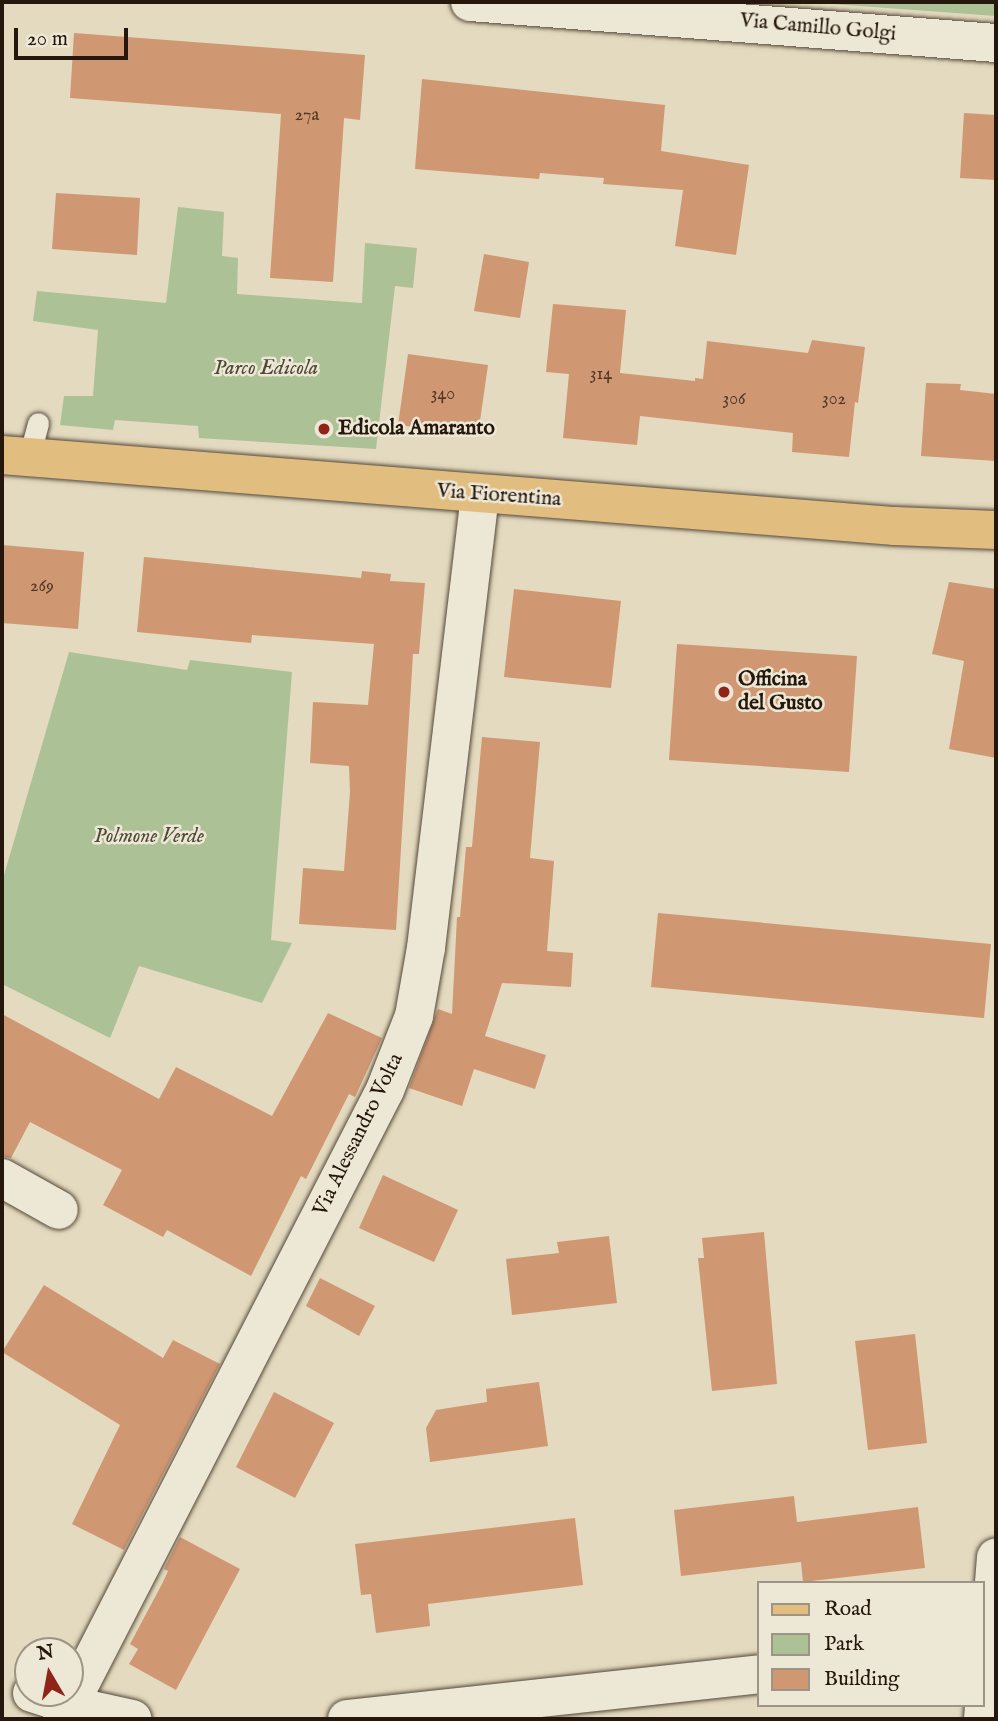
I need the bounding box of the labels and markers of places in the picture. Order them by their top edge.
place label: Edicola Amaranto [338,416,495,442]
marker: Edicola Amaranto [316,421,332,437]
place label: Officina del Gusto [738,667,823,717]
marker: Officina del Gusto [716,684,732,700]

